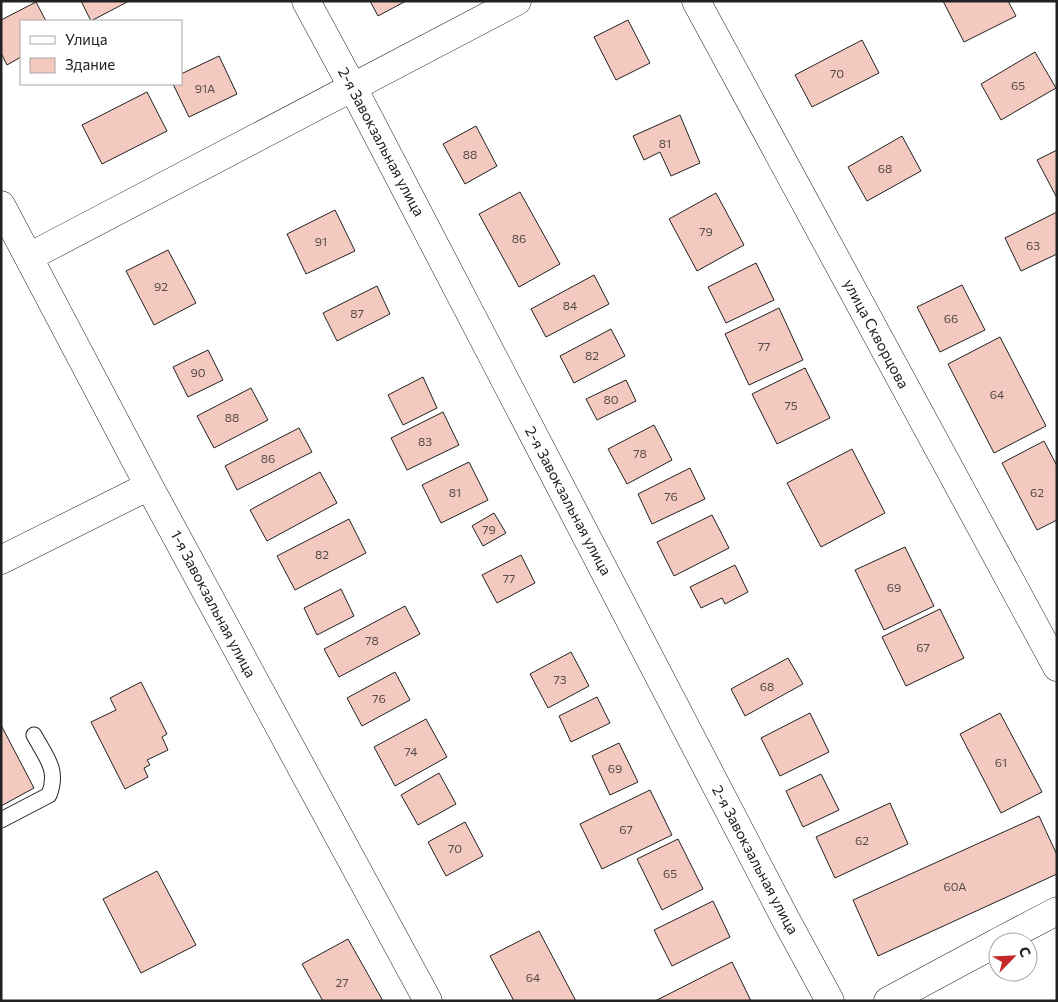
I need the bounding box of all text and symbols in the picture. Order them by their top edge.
legend [20,20,182,85]
text: Улица [65,30,107,48]
text: Здание [65,55,115,73]
street label: 2-я Завокзальная улица [335,64,429,219]
house number: 70 [830,66,844,80]
house number: 65 [1011,78,1025,92]
house number: 91А [195,81,215,95]
house number: 81 [659,136,671,150]
house number: 88 [463,147,477,161]
house number: 68 [878,161,892,175]
house number: 79 [699,224,713,238]
house number: 86 [512,231,526,245]
house number: 91 [315,234,327,248]
house number: 63 [1026,238,1040,252]
street label: улица Скворцова [840,276,913,391]
house number: 92 [154,279,168,293]
house number: 84 [563,298,577,312]
house number: 87 [350,306,364,320]
house number: 66 [944,311,958,325]
house number: 77 [758,339,770,353]
house number: 82 [585,348,599,362]
house number: 90 [190,365,206,379]
house number: 64 [990,387,1004,401]
house number: 80 [603,392,619,406]
house number: 75 [784,398,798,412]
house number: 88 [225,410,239,424]
street label: 2-я Завокзальная улица [522,423,616,578]
house number: 83 [418,434,432,448]
house number: 78 [633,446,647,460]
house number: 86 [261,451,275,465]
house number: 81 [449,485,461,499]
house number: 62 [1030,485,1044,499]
house number: 76 [664,489,678,503]
house number: 79 [482,522,496,536]
street label: 1-я Завокзальная улица [167,527,260,680]
house number: 82 [315,547,329,561]
house number: 77 [503,571,515,585]
house number: 69 [887,580,901,594]
house number: 78 [365,633,379,647]
house number: 67 [916,640,930,654]
house number: 73 [553,672,567,686]
house number: 68 [760,679,774,693]
house number: 76 [372,691,386,705]
house number: 74 [405,744,417,758]
house number: 61 [995,755,1007,769]
house number: 69 [608,761,622,775]
street label: 2-я Завокзальная улица [709,782,803,937]
house number: 67 [619,822,633,836]
house number: 62 [855,833,869,847]
house number: 70 [448,841,462,855]
house number: 65 [663,866,677,880]
house number: 60А [943,879,967,893]
north arrow [988,932,1038,982]
text: С [1016,944,1035,959]
house number: 64 [526,970,540,984]
house number: 27 [336,975,348,989]

